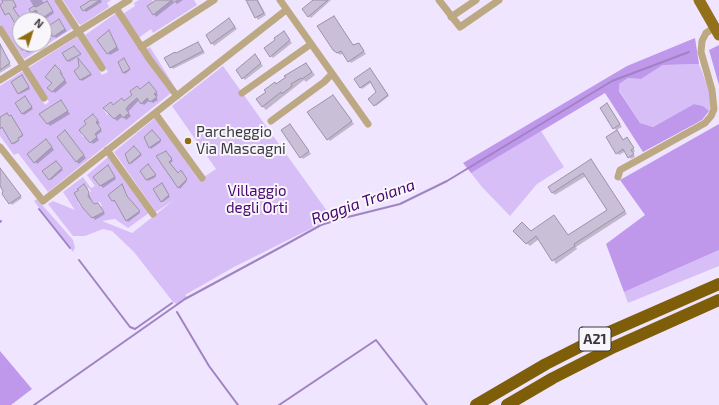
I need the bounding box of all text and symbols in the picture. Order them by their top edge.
north arrow [12,12,52,52]
text: N [32,16,46,31]
place label: Parcheggio Via Mascagni [196,123,286,158]
marker: Parcheggio Via Mascagni [183,136,193,146]
water label: Roggia Troiana [309,175,417,229]
park label: Villaggio degli Orti [226,182,288,217]
road number: A21 [579,327,611,351]

